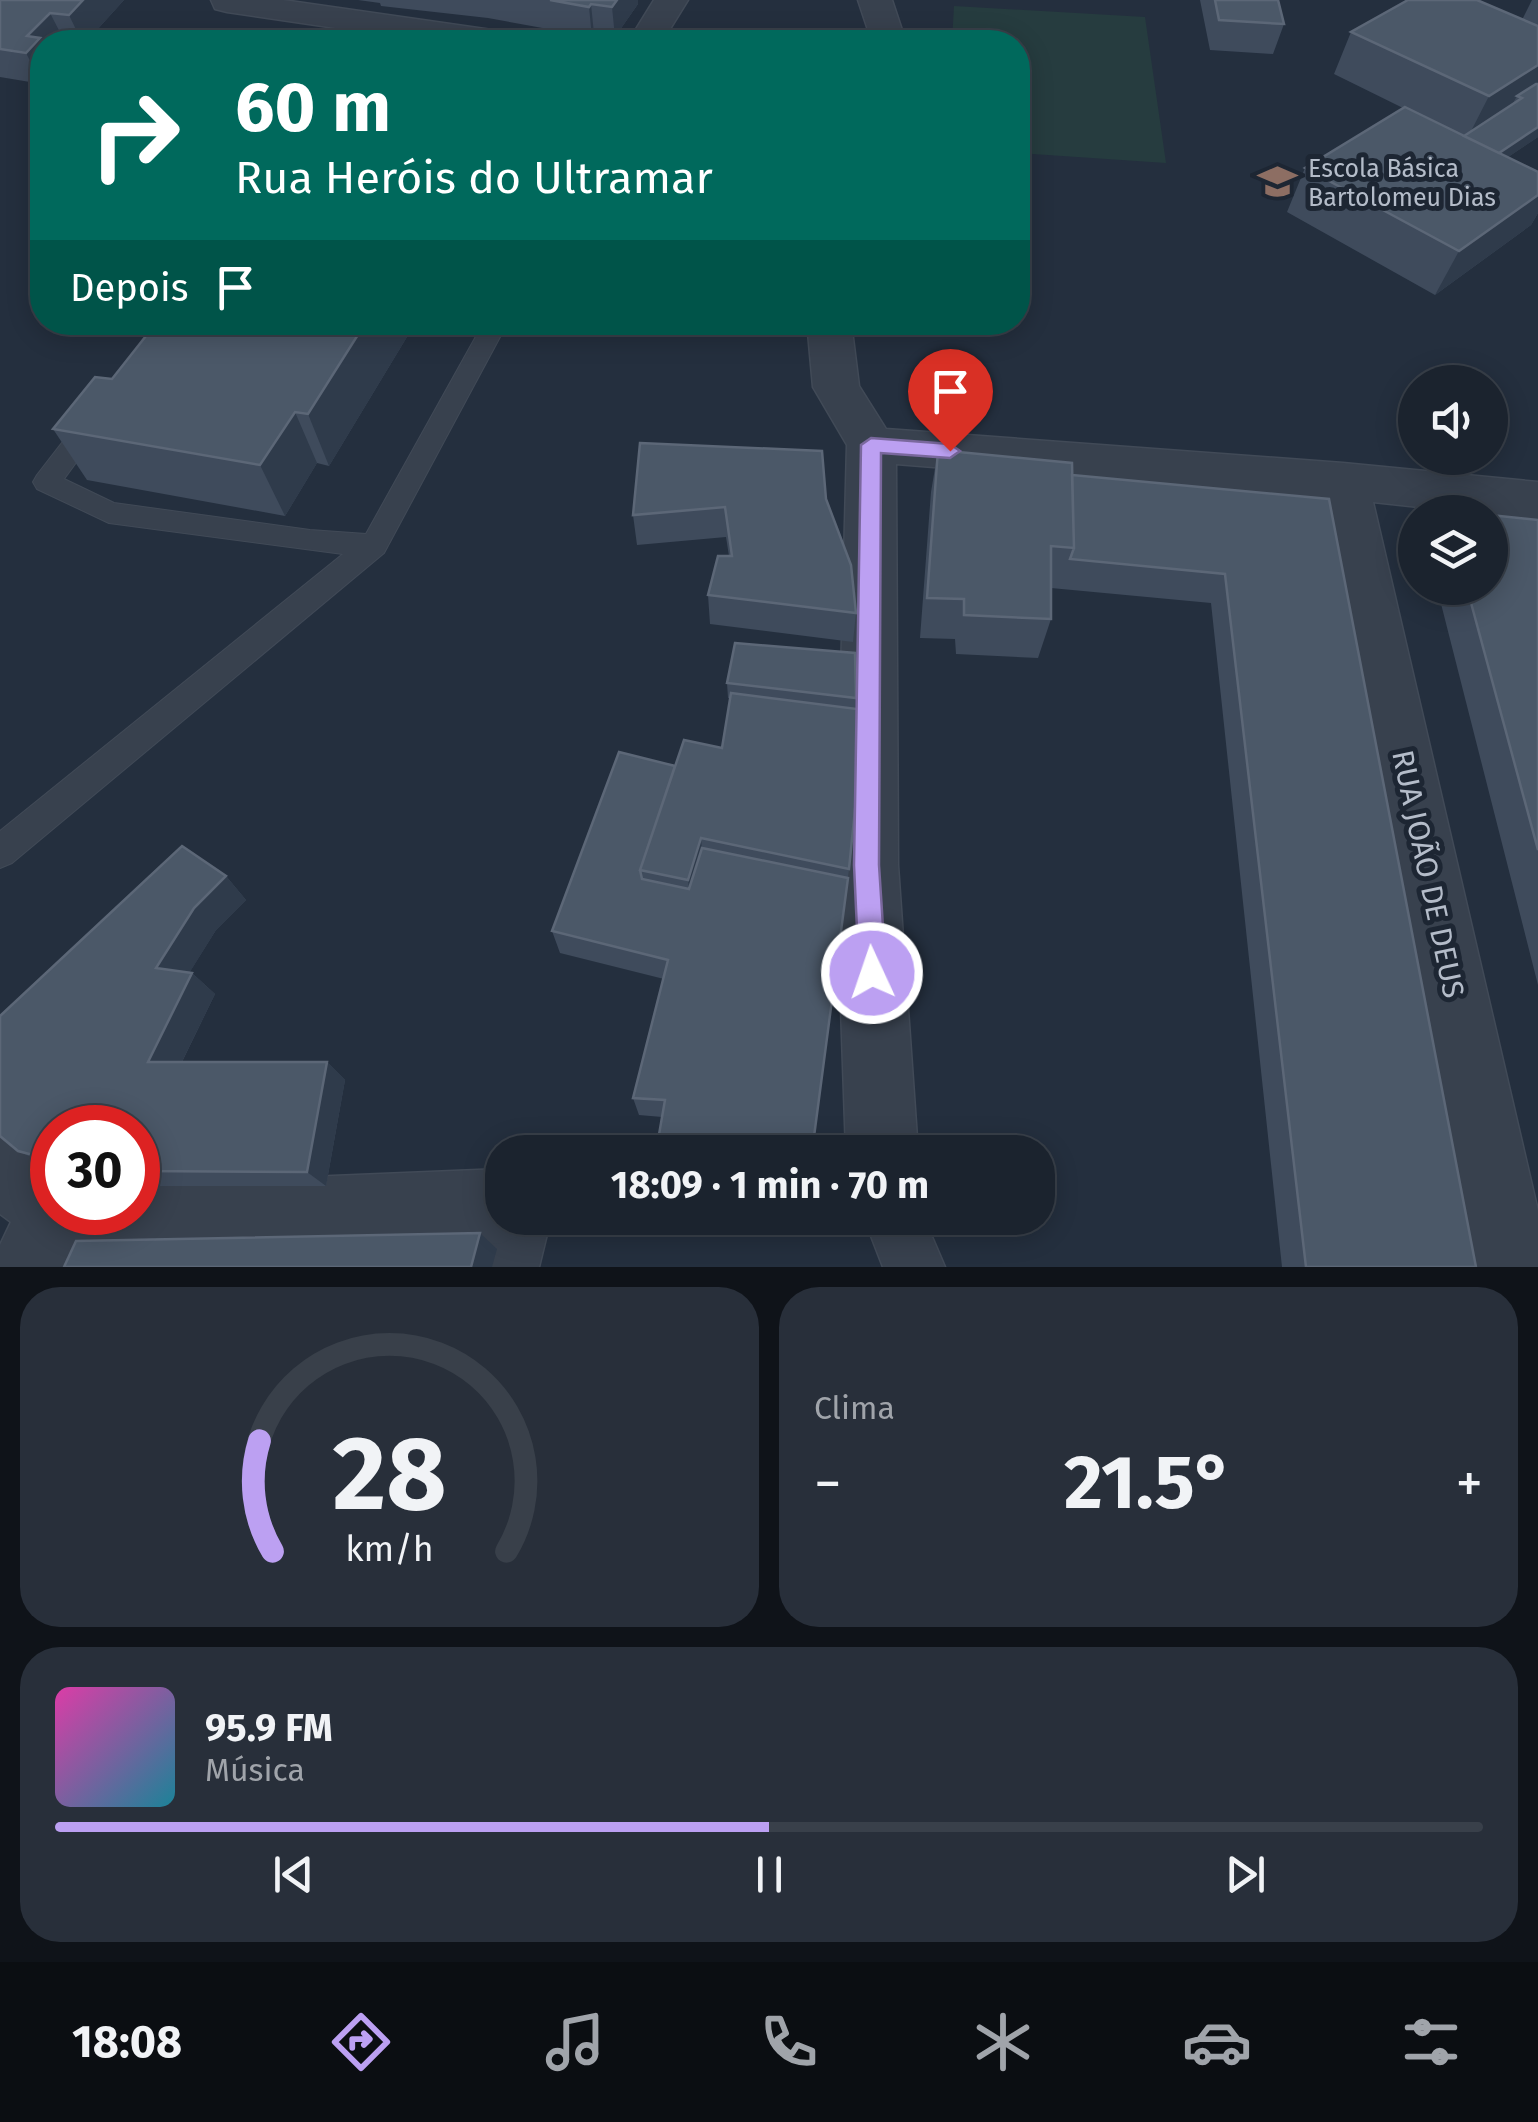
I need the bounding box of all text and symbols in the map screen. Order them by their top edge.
text: 60 m [235,66,391,150]
icon: right [70,70,200,200]
text: Rua Heróis do Ultramar [235,151,713,205]
place label: Escola Básica Bartolomeu Dias [1308,154,1496,213]
school or university icon: Escola Básica Bartolomeu Dias [1257,161,1299,203]
icon: arrive [208,260,263,315]
text: Depois [70,265,188,311]
pin [908,349,993,452]
icon: arrive [923,364,978,419]
map controls [1398,365,1508,605]
button: sound [1398,365,1508,475]
button: layers [1398,495,1508,605]
street label: RUA JOÃO DE DEUS [1384,747,1472,1001]
position arrow [820,921,924,1025]
speed limit sign: 30 [30,1105,160,1235]
text: 18:09 · 1 min · 70 m [611,1162,929,1208]
text: Clima [814,1389,895,1427]
text: 28 [332,1412,447,1537]
text: 21.5° [1064,1438,1233,1528]
text: − [814,1451,842,1517]
text: + [1456,1451,1483,1517]
text: km/h [345,1528,434,1570]
text: 95.9 FM [205,1705,333,1751]
text: Música [205,1751,305,1789]
icon: previous [266,1847,321,1902]
icon: pause [742,1847,797,1902]
icon: next [1218,1847,1273,1902]
icon: directions [326,2007,396,2077]
icon: music [540,2007,610,2077]
icon: phone [754,2007,824,2077]
icon: climate [968,2007,1038,2077]
icon: car [1182,2007,1252,2077]
icon: filters [1396,2007,1466,2077]
text: 18:08 [72,2015,182,2069]

